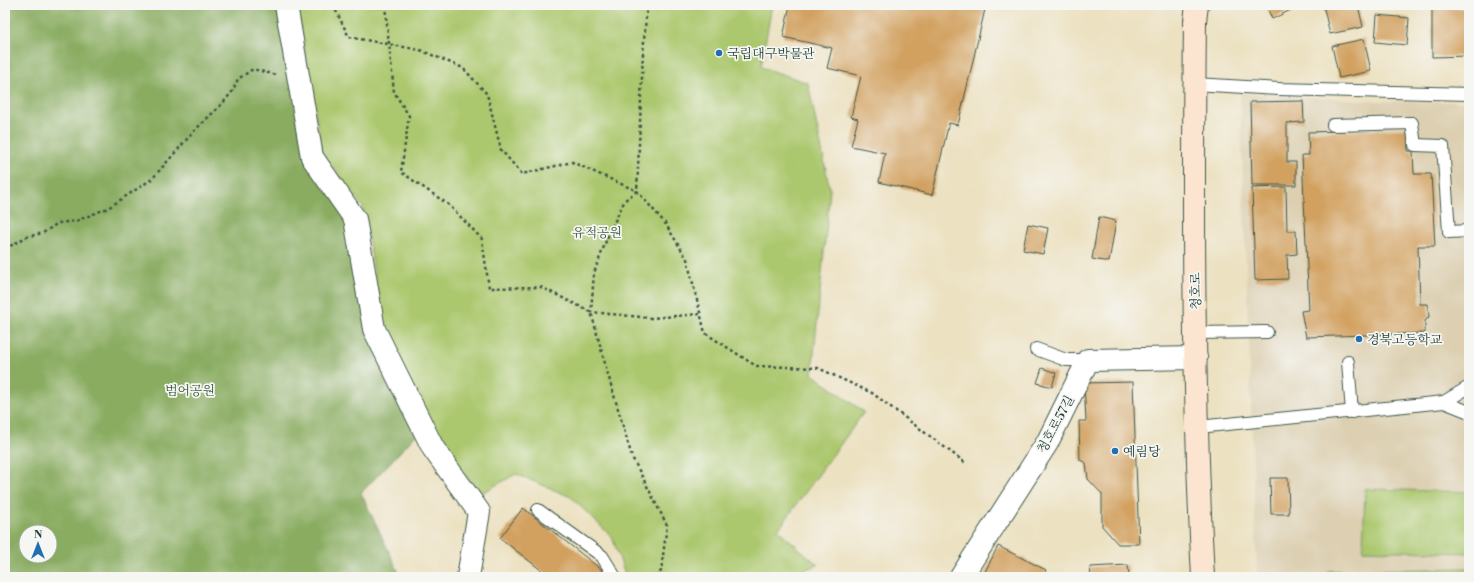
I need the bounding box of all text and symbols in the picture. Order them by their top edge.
place label: 국립대구박물관 [727,46,815,62]
marker: 국립대구박물관 [714,48,724,58]
park label: 유적공원 [572,225,622,241]
street label: 청호로 [1188,272,1204,310]
place label: 경북고등학교 [1367,332,1443,348]
marker: 경북고등학교 [1354,334,1364,344]
park label: 범어공원 [165,383,215,399]
street label: 청호로57길 [1034,393,1078,456]
place label: 예림당 [1123,444,1161,460]
marker: 예림당 [1110,446,1120,456]
north arrow [18,524,58,564]
text: N [34,528,43,542]

